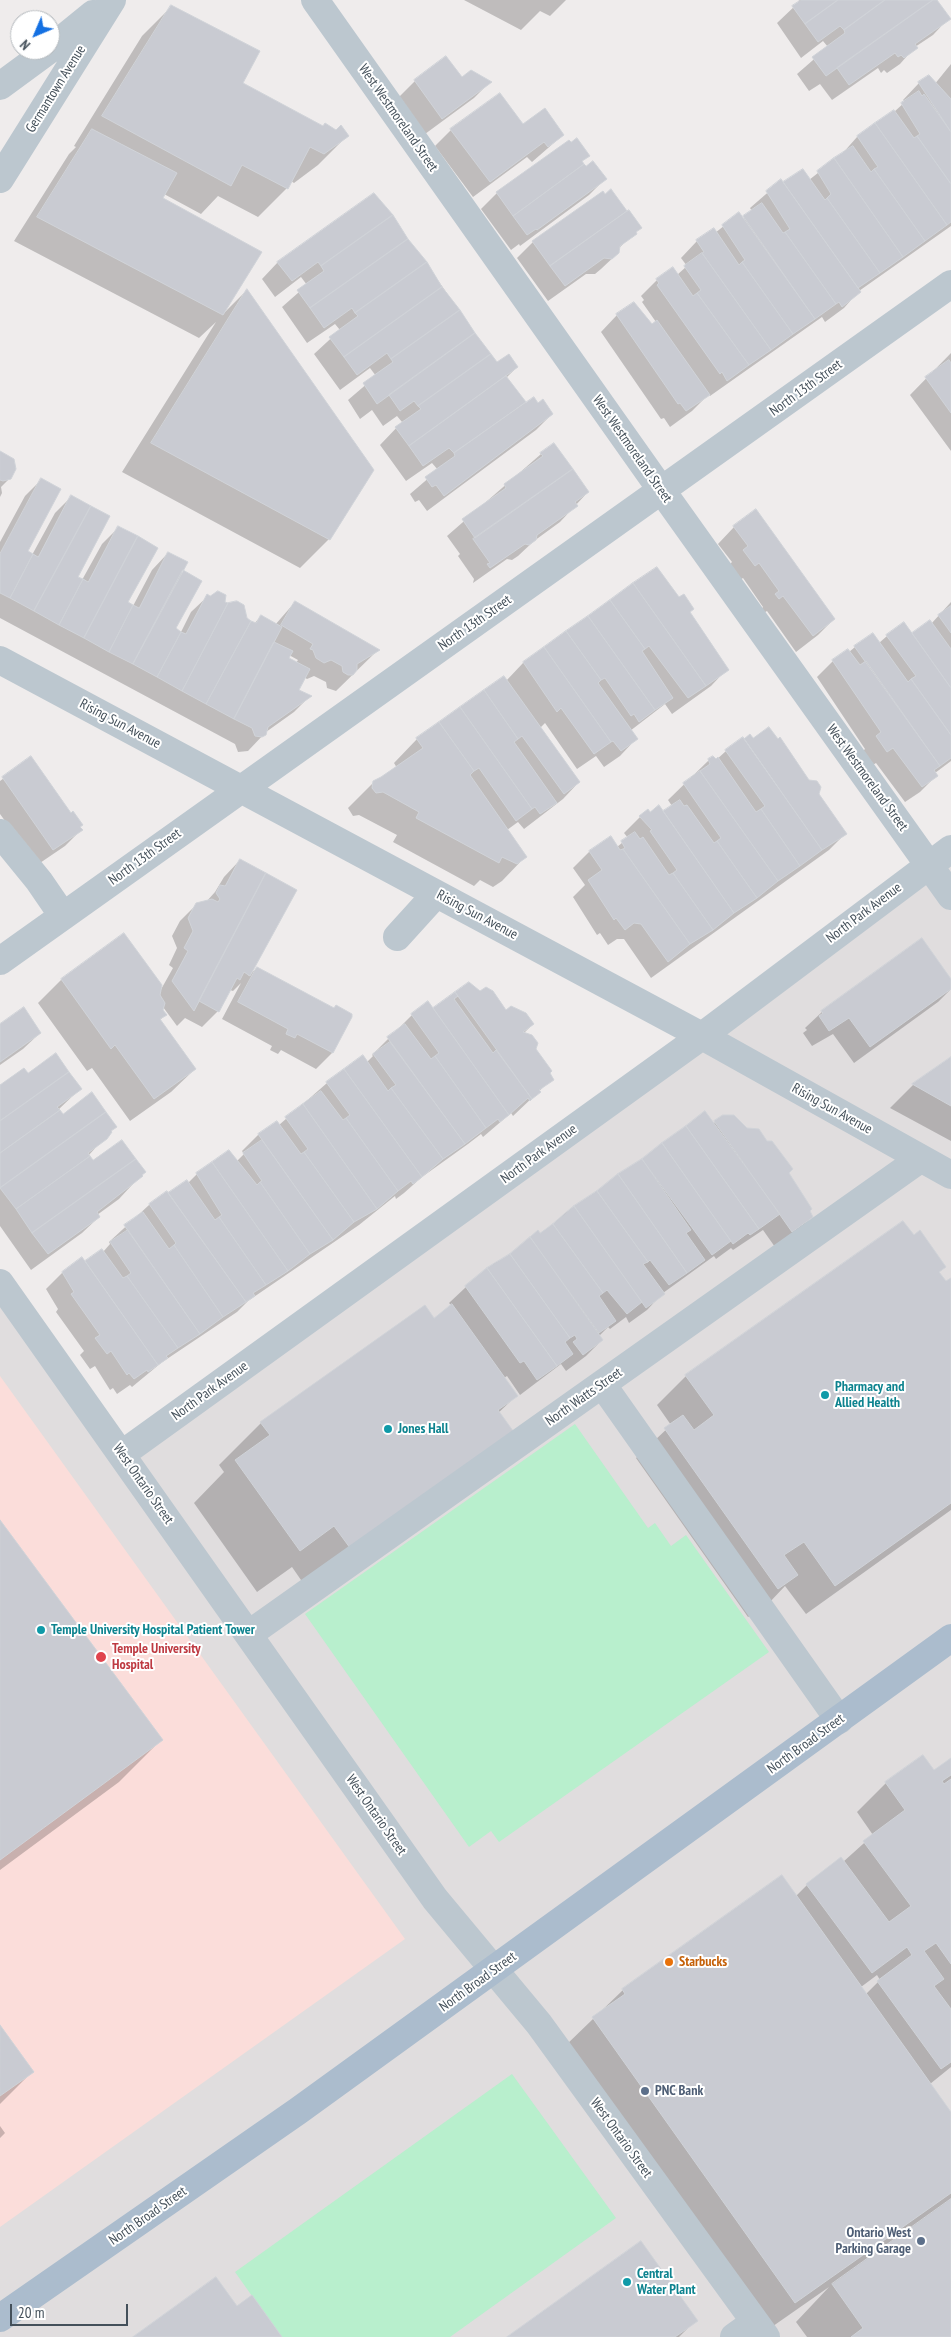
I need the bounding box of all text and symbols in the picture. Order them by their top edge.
north arrow [10,10,60,60]
text: N [16,36,34,54]
street label: Germantown Avenue [22,42,90,136]
street label: West Westmoreland Street [355,61,441,175]
street label: North 13th Street [767,356,845,420]
street label: West Westmoreland Street [589,392,675,506]
street label: North 13th Street [435,592,515,654]
street label: Rising Sun Avenue [77,696,163,752]
street label: West Westmoreland Street [823,722,911,834]
street label: North 13th Street [106,825,184,889]
street label: North Park Avenue [823,879,905,947]
street label: Rising Sun Avenue [434,887,520,943]
street label: Rising Sun Avenue [789,1080,875,1138]
street label: North Park Avenue [498,1121,580,1187]
street label: North Park Avenue [169,1358,251,1424]
street label: North Watts Street [542,1364,626,1430]
place label: Pharmacy and Allied Health [835,1379,904,1411]
marker: Pharmacy and Allied Health [819,1389,831,1401]
place label: Jones Hall [398,1421,448,1437]
marker: Jones Hall [382,1423,394,1435]
street label: West Ontario Street [109,1441,177,1527]
place label: Temple University Hospital Patient Tower [51,1622,255,1638]
marker: Temple University Hospital Patient Tower [35,1624,47,1636]
place label: Temple University Hospital [112,1641,201,1674]
marker: Temple University Hospital [94,1650,108,1664]
street label: North Broad Street [764,1711,848,1777]
street label: West Ontario Street [342,1772,410,1858]
street label: North Broad Street [436,1949,520,2015]
place label: Starbucks [679,1954,727,1970]
marker: Starbucks [663,1956,675,1968]
place label: PNC Bank [655,2083,703,2099]
marker: PNC Bank [639,2085,651,2097]
street label: West Ontario Street [586,2095,656,2181]
street label: North Broad Street [106,2183,190,2249]
place label: Ontario West Parking Garage [836,2225,911,2258]
marker: Ontario West Parking Garage [915,2235,927,2247]
place label: Central Water Plant [637,2266,696,2298]
marker: Central Water Plant [621,2276,633,2288]
scale bar [12,2294,130,2326]
text: 20 m [18,2303,44,2322]

